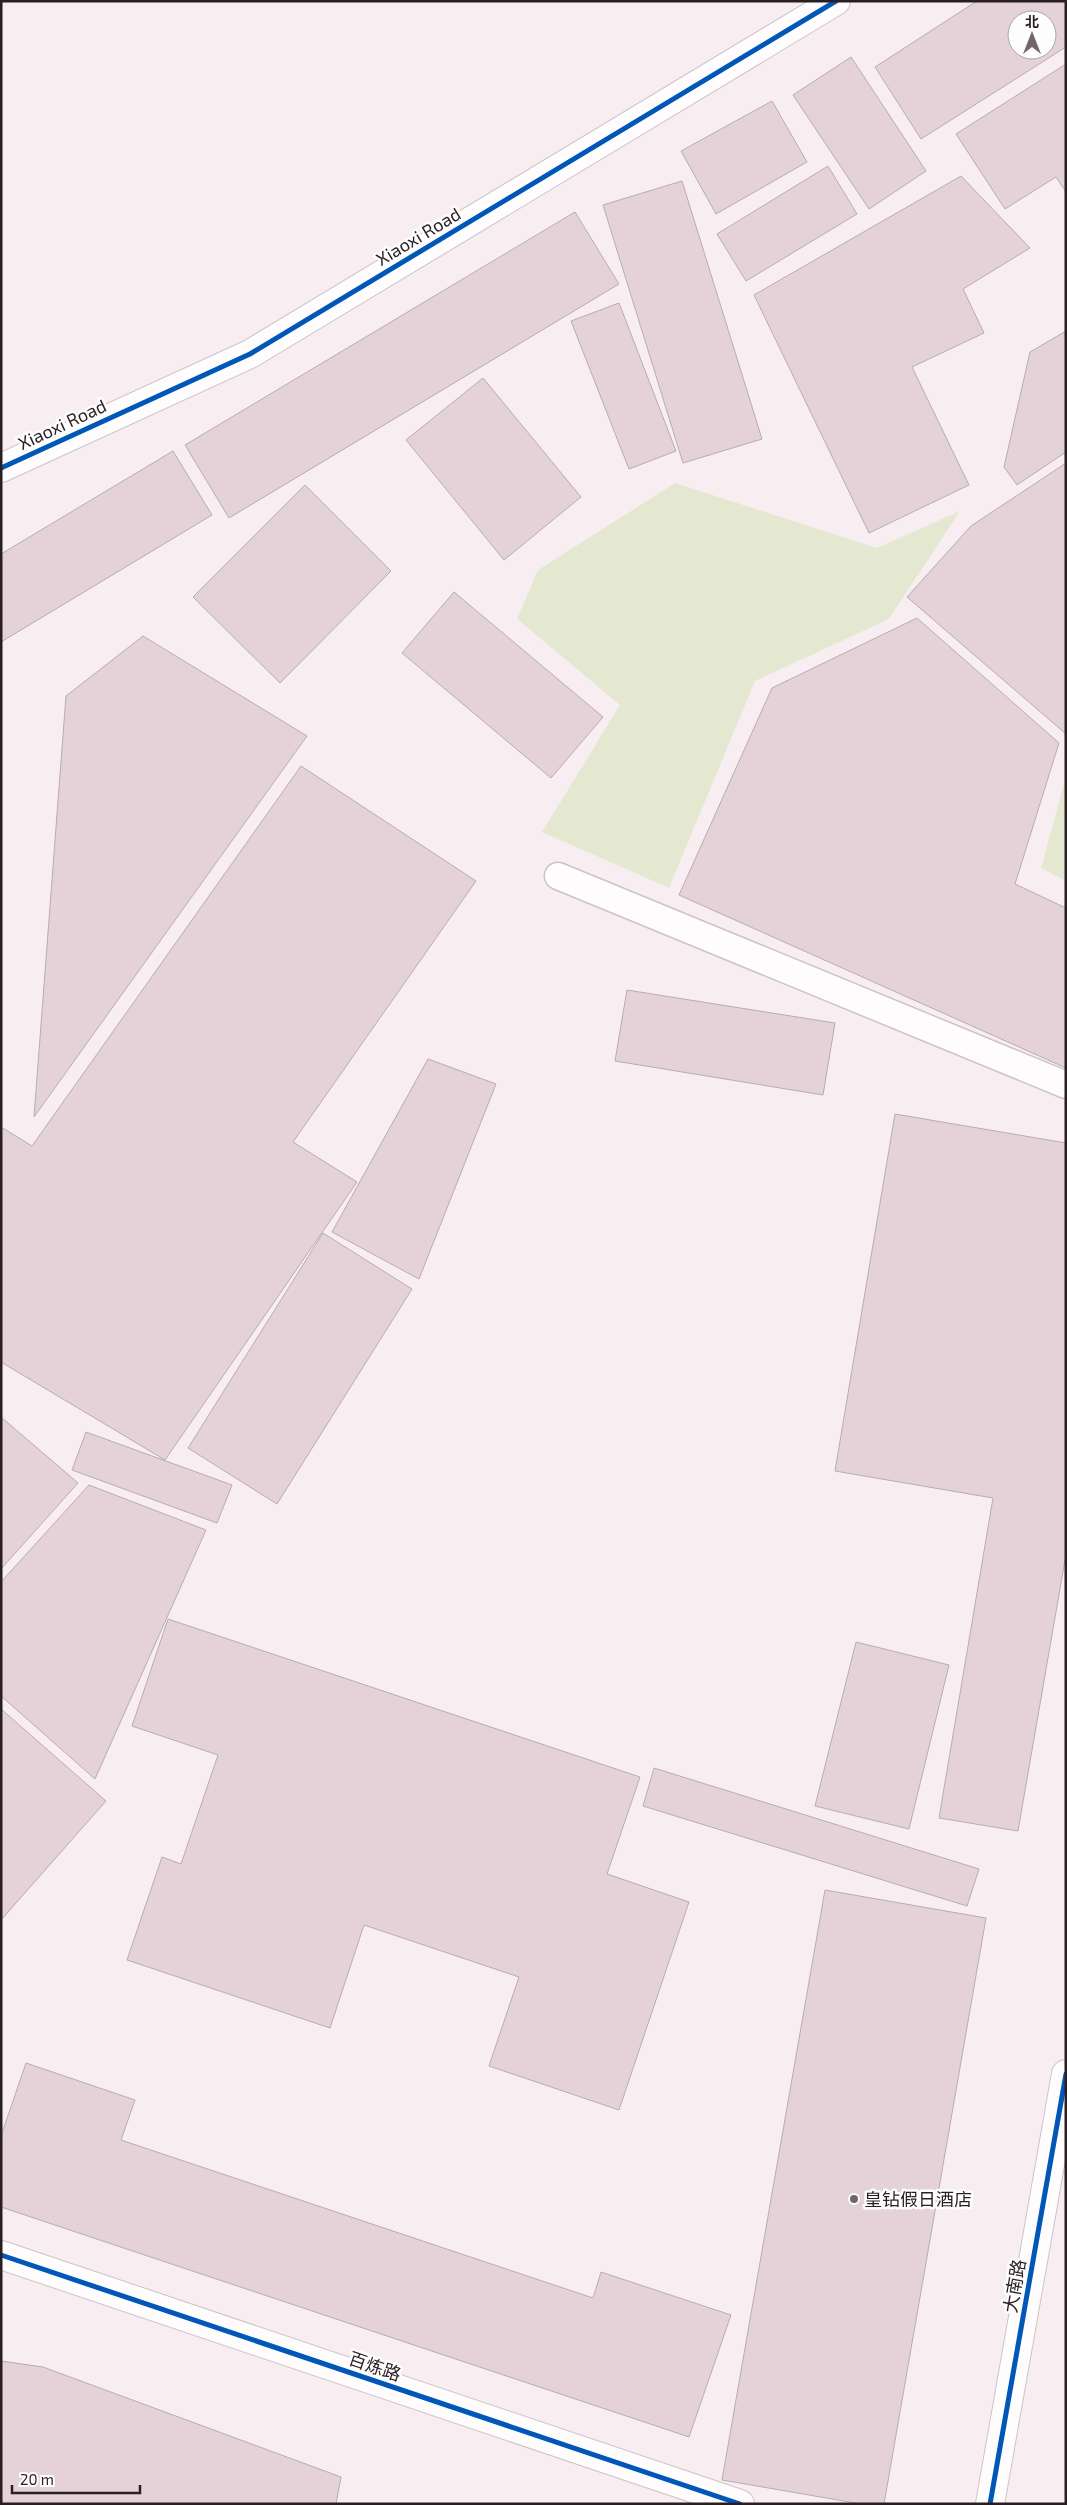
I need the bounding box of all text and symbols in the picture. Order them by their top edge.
north arrow [1007,10,1057,60]
text: 北 [1025,13,1039,30]
street label: Xiaoxi Road [372,202,464,270]
street label: Xiaoxi Road [14,394,110,454]
place label: 皇钻假日酒店 [864,2188,972,2210]
marker: 皇钻假日酒店 [848,2193,860,2205]
street label: 大南路 [998,2258,1030,2314]
street label: 百炼路 [346,2347,404,2385]
scale bar [12,2462,140,2494]
text: 20 m [20,2470,54,2488]

